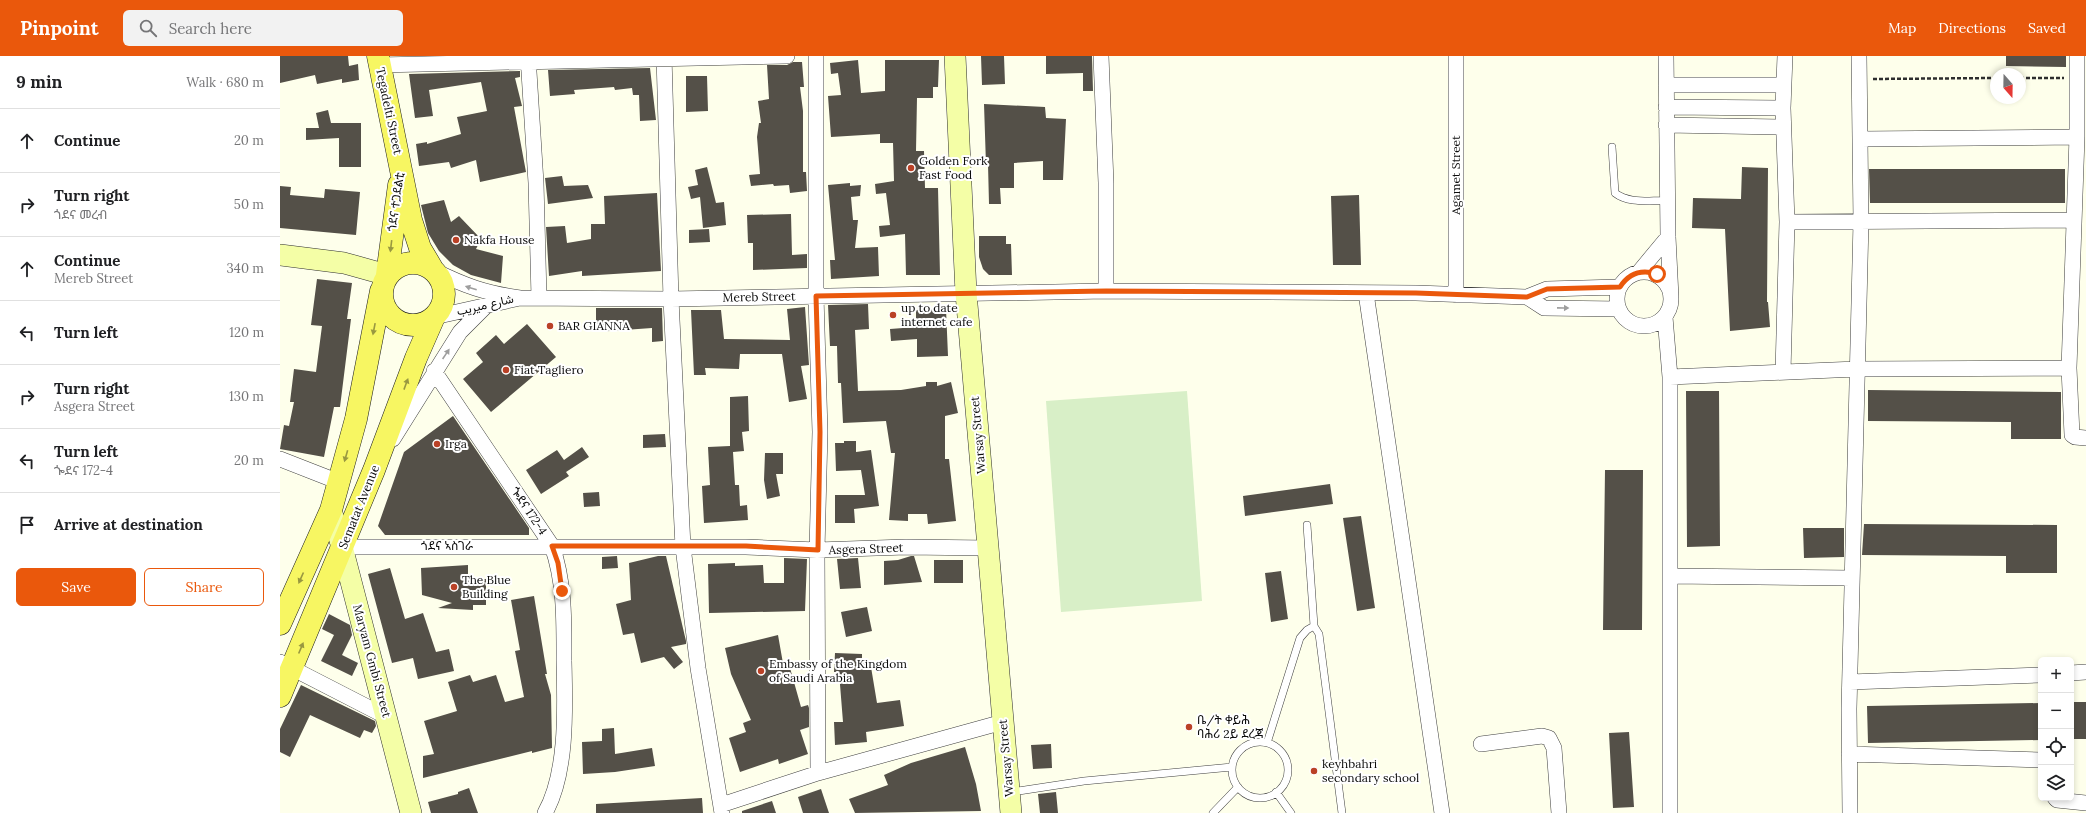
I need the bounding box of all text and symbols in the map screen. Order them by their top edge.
search box [123,10,403,46]
text: Pinpoint [20,16,99,40]
icon: search [137,17,159,39]
text: Search here [169,19,252,38]
text: Map [1888,19,1916,37]
text: Directions [1938,19,2006,37]
text: Saved [2028,19,2066,37]
street label: Tegadelti Street [373,66,406,156]
north arrow [1990,68,2026,104]
text: 9 min [16,71,62,93]
text: Walk · 680 m [186,74,264,91]
icon: ahead [16,130,38,152]
text: Continue [54,131,120,150]
text: 20 m [234,132,264,149]
street label: Agamet Street [1448,135,1463,216]
place label: Golden Fork Fast Food [919,153,988,182]
marker: Golden Fork Fast Food [906,163,916,173]
street label: ጎደና ተጋደልቲ [384,171,407,232]
text: Turn right [54,186,130,205]
icon: right [16,194,38,216]
text: 50 m [234,196,264,213]
text: ጎደና መረብ [54,206,107,223]
place label: Nakfa House [464,232,535,247]
marker: Nakfa House [451,235,461,245]
one-way arrow [387,240,394,252]
text: Continue [54,251,120,270]
icon: ahead [16,258,38,280]
text: 340 m [227,260,264,277]
route start [1648,265,1666,283]
text: Mereb Street [54,270,133,287]
one-way arrow [465,285,477,291]
street label: Mereb Street [722,288,796,305]
street label: شارع ميريب [455,291,515,320]
place label: up to date internet cafe [901,300,973,329]
one-way arrow [1557,305,1570,311]
marker: up to date internet cafe [888,310,898,320]
place label: BAR GIANNA [558,318,630,333]
marker: BAR GIANNA [545,321,555,331]
icon: left [16,322,38,344]
text: Turn left [54,323,118,342]
one-way arrow [370,323,376,336]
text: 120 m [229,324,264,341]
one-way arrow [442,349,450,359]
place label: Fiat Tagliero [514,362,584,377]
marker: Fiat Tagliero [501,365,511,375]
one-way arrow [404,378,410,390]
text: Turn right [54,379,130,398]
icon: right [16,386,38,408]
text: 130 m [229,388,264,405]
street label: Warsay Street [967,395,988,475]
text: Asgera Street [54,398,135,415]
place label: Irga [445,436,467,451]
marker: Irga [432,439,442,449]
text: Turn left [54,442,118,461]
icon: left [16,450,38,472]
one-way arrow [343,451,349,463]
text: 20 m [234,452,264,469]
text: ጐደና 172-4 [54,462,113,479]
street label: Sematat Avenue [335,462,382,551]
street label: ጐደና 172-4 [508,484,551,538]
icon: arrive [16,514,38,536]
text: Arrive at destination [54,515,203,534]
street label: ጎደና ኣስገራ [421,538,473,553]
street label: Asgera Street [827,540,904,557]
button: Save [16,568,136,606]
button: Share [144,568,264,606]
one-way arrow [297,572,303,584]
place label: The Blue Building [462,572,511,601]
marker: The Blue Building [449,582,459,592]
route end [553,582,571,600]
street label: Maryam Gmbi Street [350,603,395,719]
one-way arrow [299,641,305,653]
place label: Embassy of the Kingdom of Saudi Arabia [769,656,907,685]
map controls [2038,657,2074,801]
button: + [2038,657,2074,693]
marker: Embassy of the Kingdom of Saudi Arabia [756,666,766,676]
button: − [2038,693,2074,729]
place label: ቤ/ት ቀይሕ ባሕሪ 2ይ ደረጃ [1197,712,1263,741]
street label: Warsay Street [995,718,1016,798]
marker: ቤ/ት ቀይሕ ባሕሪ 2ይ ደረጃ [1184,722,1194,732]
button: locate [2038,729,2074,765]
place label: keyhbahri secondary school [1322,756,1419,785]
button: layers [2038,765,2074,801]
marker: keyhbahri secondary school [1309,766,1319,776]

